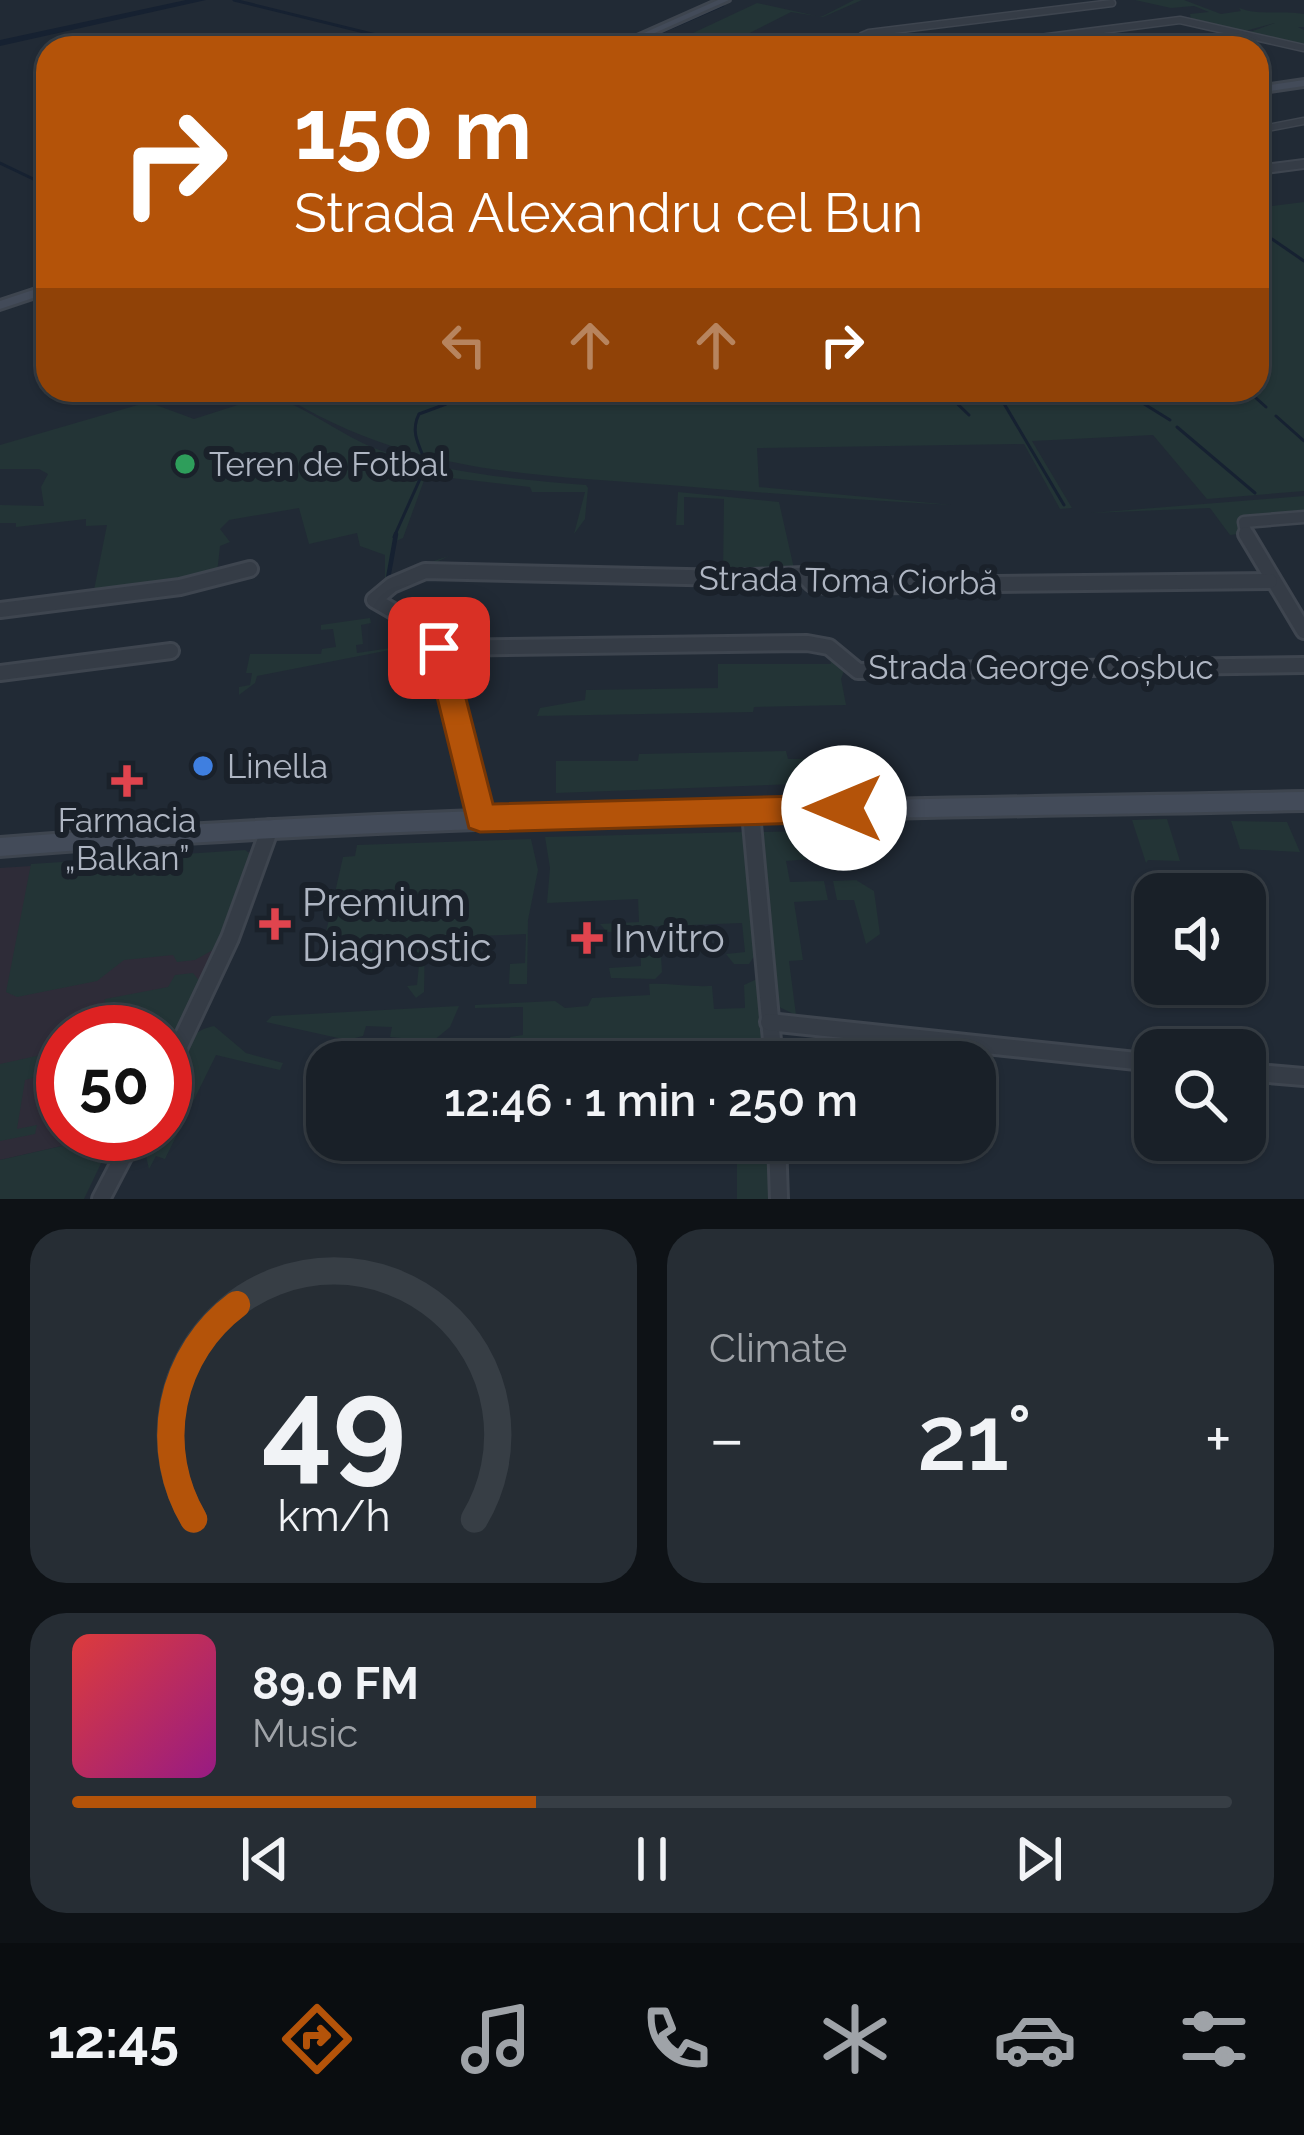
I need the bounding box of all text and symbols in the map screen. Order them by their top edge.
text: 150 m [294,80,532,179]
icon: right [96,84,252,240]
text: Strada Alexandru cel Bun [294,181,923,245]
icon: left [431,312,497,378]
icon: ahead [557,312,623,378]
icon: ahead [683,312,749,378]
icon: right [809,312,875,378]
place label: Teren de Fotbal [209,445,448,484]
marker: Teren de Fotbal [172,451,198,477]
street label: Strada Toma Ciorbă [698,558,998,603]
pin [388,597,490,699]
icon: arrive [406,615,472,681]
street label: Strada George Coșbuc [868,648,1214,687]
position arrow [781,745,907,871]
place label: Linella [227,747,328,786]
marker: Linella [190,753,216,779]
marker: Farmacia „Balkan” [114,768,140,794]
place label: Farmacia „Balkan” [58,801,196,878]
map controls [1134,873,1266,1161]
button: sound [1134,873,1266,1005]
place label: Premium Diagnostic [302,879,492,970]
marker: Premium Diagnostic [259,908,291,940]
place label: Invitro [614,915,725,961]
marker: Invitro [571,922,603,954]
speed limit sign: 50 [36,1005,192,1161]
button: search [1134,1029,1266,1161]
text: 12:46 · 1 min · 250 m [444,1074,858,1127]
text: Climate [709,1325,847,1371]
text: 49 [261,1351,406,1497]
text: 21° [917,1385,1032,1491]
text: − [709,1400,745,1477]
text: + [1205,1400,1232,1477]
text: km/h [277,1491,390,1541]
text: 89.0 FM [252,1657,419,1710]
text: Music [252,1710,358,1756]
icon: previous [232,1826,298,1892]
icon: pause [619,1826,685,1892]
icon: next [1006,1826,1072,1892]
icon: directions [275,1997,359,2081]
icon: music [454,1997,538,2081]
icon: phone [634,1997,718,2081]
icon: climate [813,1997,897,2081]
icon: car [993,1997,1077,2081]
icon: filters [1172,1997,1256,2081]
text: 12:45 [48,2007,179,2071]

